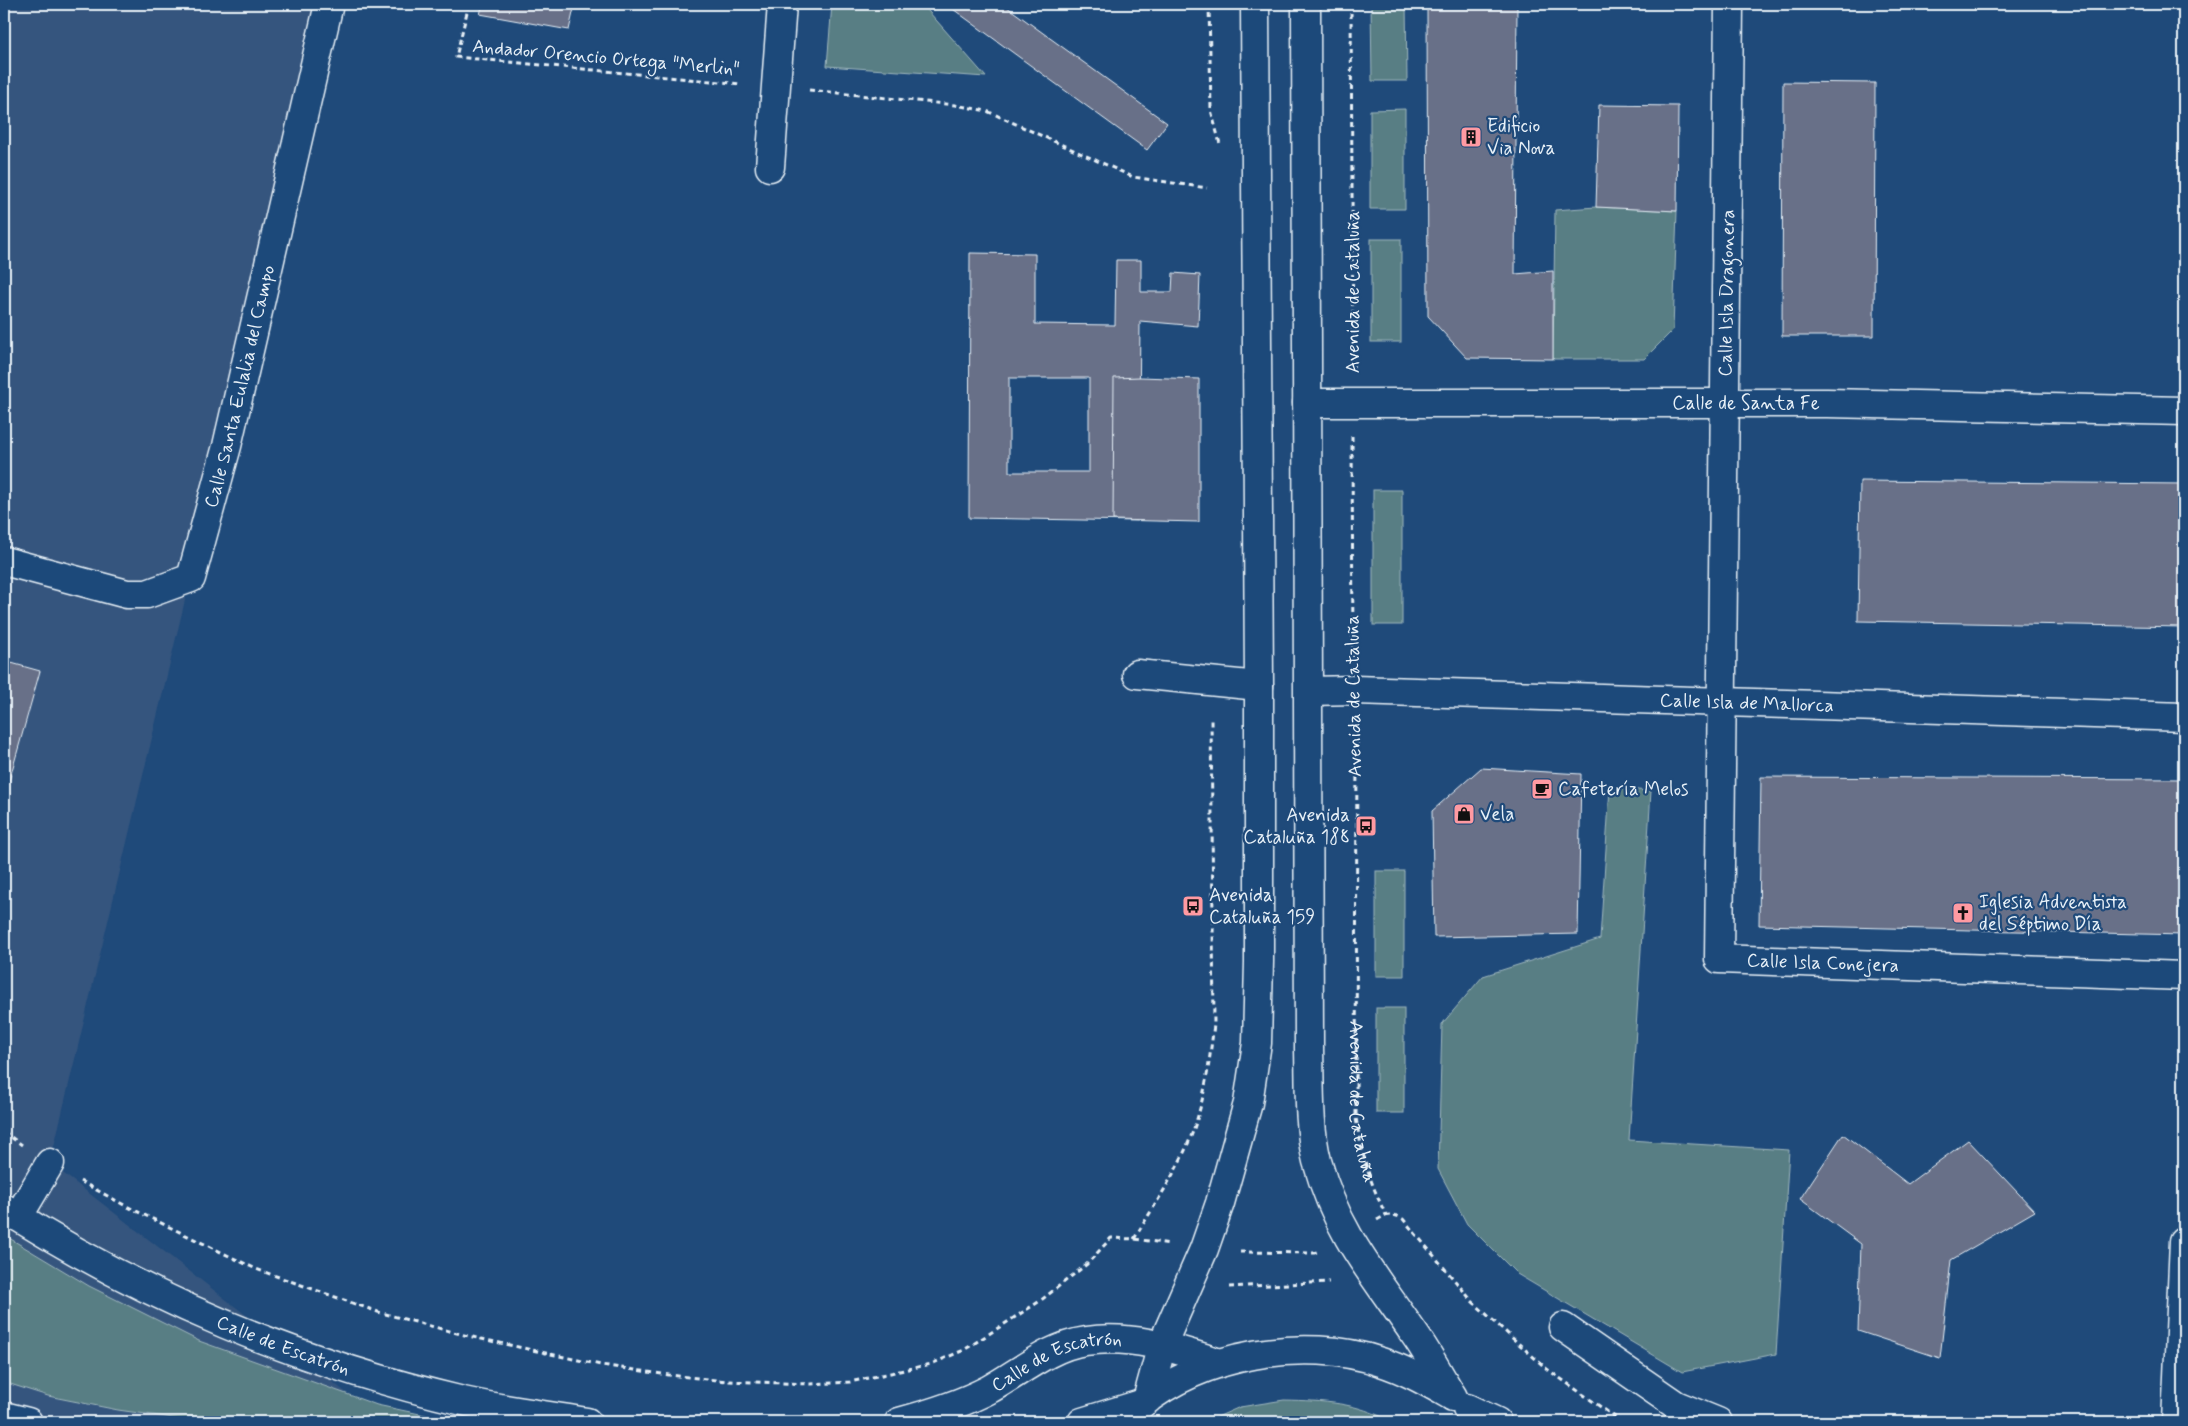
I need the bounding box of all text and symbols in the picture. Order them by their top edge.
street label: Andador Orencio Ortega "Merlin" [471,34,741,84]
place label: Edificio Via Nova [1487,114,1555,161]
building icon: Edificio Via Nova [1459,125,1483,149]
street label: Calle Isla Dragonera [1713,209,1744,377]
street label: Avenida de Cataluña [1341,211,1366,373]
street label: Calle Santa Eulalia del Campo [198,263,281,510]
street label: Calle de Santa Fe [1672,391,1820,416]
street label: Avenida de Cataluña [1340,615,1368,777]
street label: Calle Isla de Mallorca [1659,687,1834,718]
cafe icon: Cafetería Melos [1530,777,1554,801]
place label: Cafetería Melos [1558,777,1689,802]
shop icon: Vela [1452,802,1476,826]
place label: Vela [1480,802,1514,827]
place label: Avenida Cataluña 188 [1243,803,1350,850]
bus stop icon: Avenida Cataluña 188 [1354,814,1378,838]
place label: Avenida Cataluña 159 [1209,883,1315,930]
place label: Iglesia Adventista del Séptimo Día [1979,890,2127,937]
bus stop icon: Avenida Cataluña 159 [1181,894,1205,918]
church icon: Iglesia Adventista del Séptimo Día [1951,901,1975,925]
street label: Calle Isla Conejera [1746,948,1900,978]
street label: Avenida de Cataluña [1343,1021,1383,1185]
street label: Calle de Escatrón [213,1309,353,1381]
street label: Calle de Escatrón [987,1327,1122,1398]

